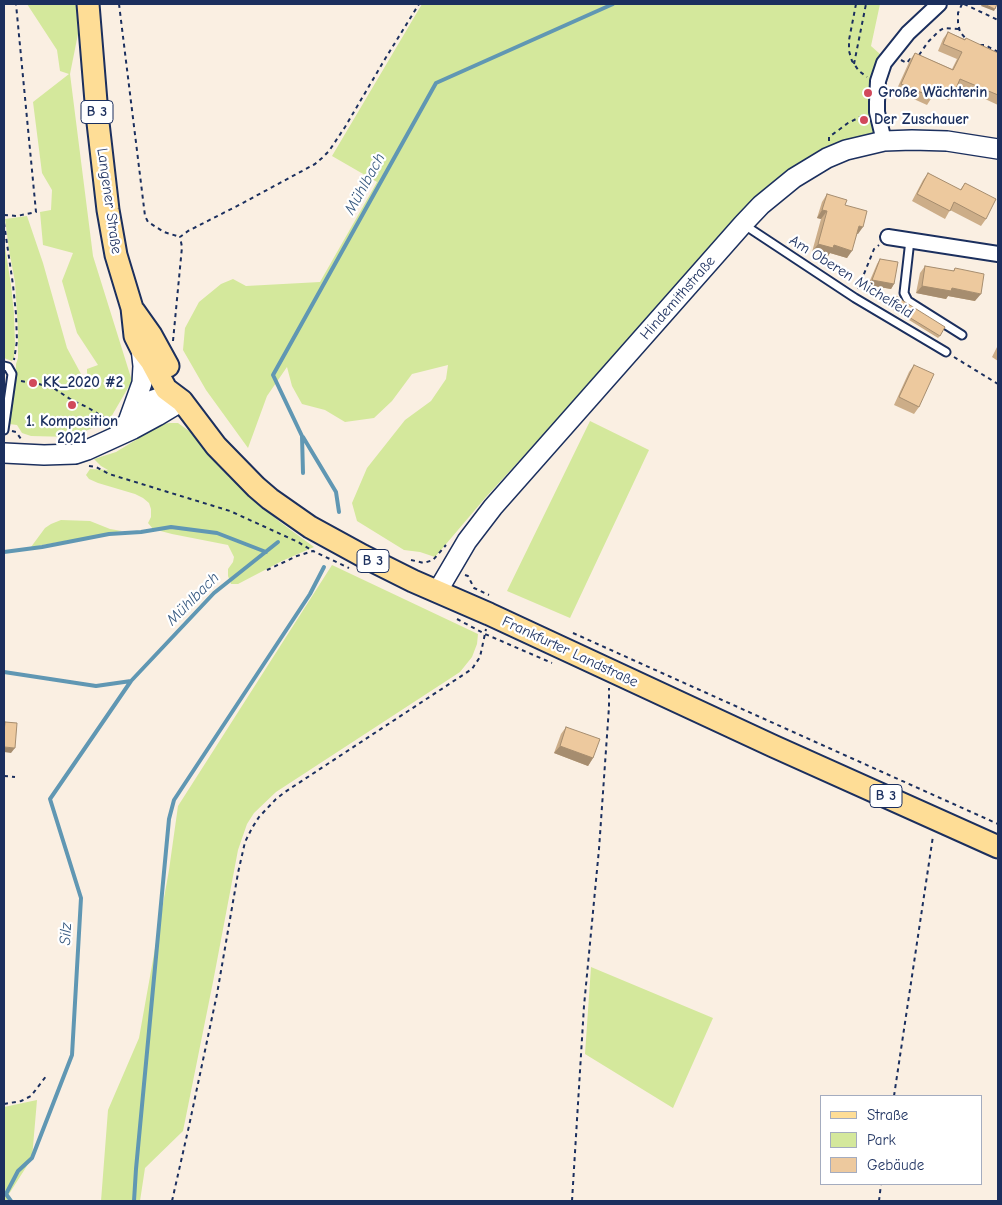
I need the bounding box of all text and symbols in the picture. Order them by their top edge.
place label: Große Wächterin [878,84,987,102]
marker: Große Wächterin [862,87,874,99]
road number: B 3 [81,100,113,124]
place label: Der Zuschauer [874,111,969,129]
marker: Der Zuschauer [858,114,870,126]
street label: Langener Straße [93,147,125,255]
water label: Mühlbach [340,150,390,218]
street label: Am Oberen Michelfeld [786,232,916,322]
street label: Hindemithstraße [637,252,719,344]
place label: KK_2020 #2 [43,374,123,392]
marker: KK_2020 #2 [27,377,39,389]
marker: 1. Komposition 2021 [66,399,78,411]
place label: 1. Komposition 2021 [26,413,118,448]
road number: B 3 [357,550,389,572]
water label: Mühlbach [162,568,224,630]
street label: Frankfurter Landstraße [499,612,641,692]
road number: B 3 [870,784,902,808]
water label: Silz [56,922,76,946]
legend [820,1095,982,1185]
text: Straße [867,1106,908,1124]
text: Park [867,1131,896,1149]
text: Gebäude [867,1156,924,1174]

